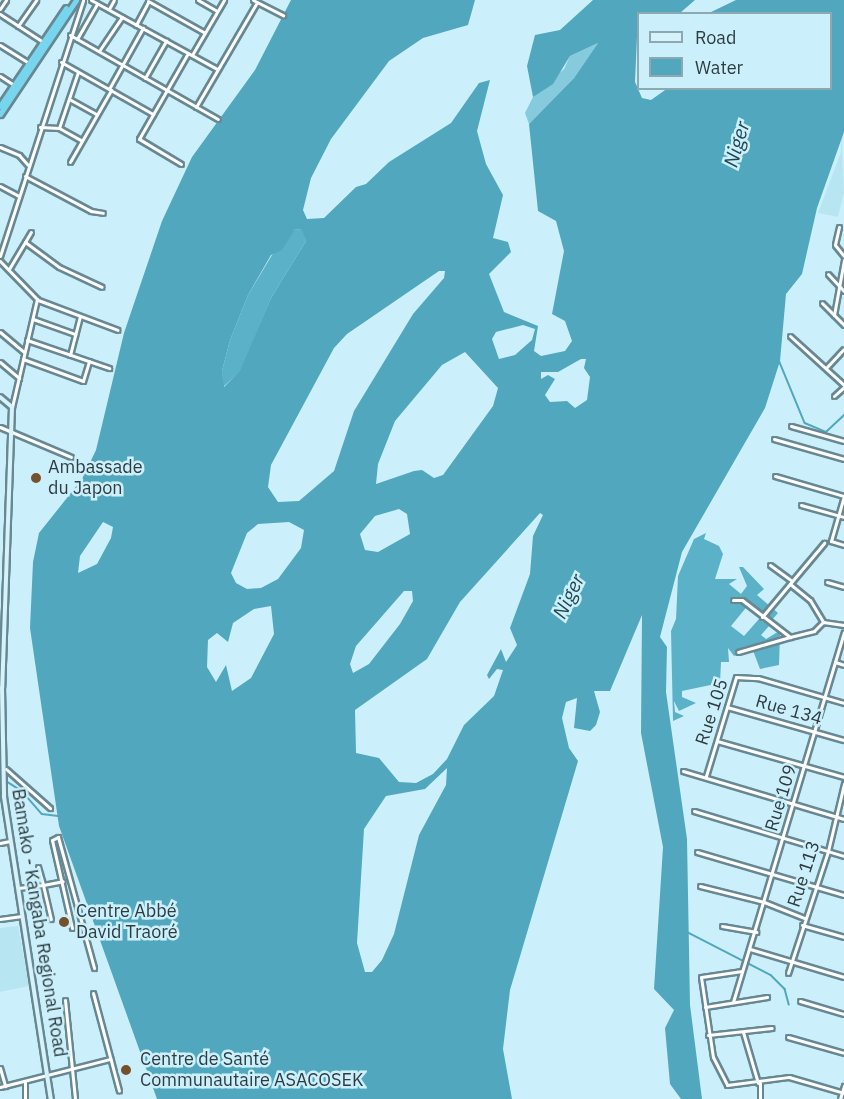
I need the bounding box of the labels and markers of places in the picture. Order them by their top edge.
place label: Ambassade du Japon [48,457,143,500]
marker: Ambassade du Japon [29,471,43,485]
place label: Centre Abbé David Traoré [76,901,178,944]
marker: Centre Abbé David Traoré [57,915,71,929]
place label: Centre de Santé Communautaire ASACOSEK [140,1049,363,1092]
marker: Centre de Santé Communautaire ASACOSEK [117,1061,135,1079]

